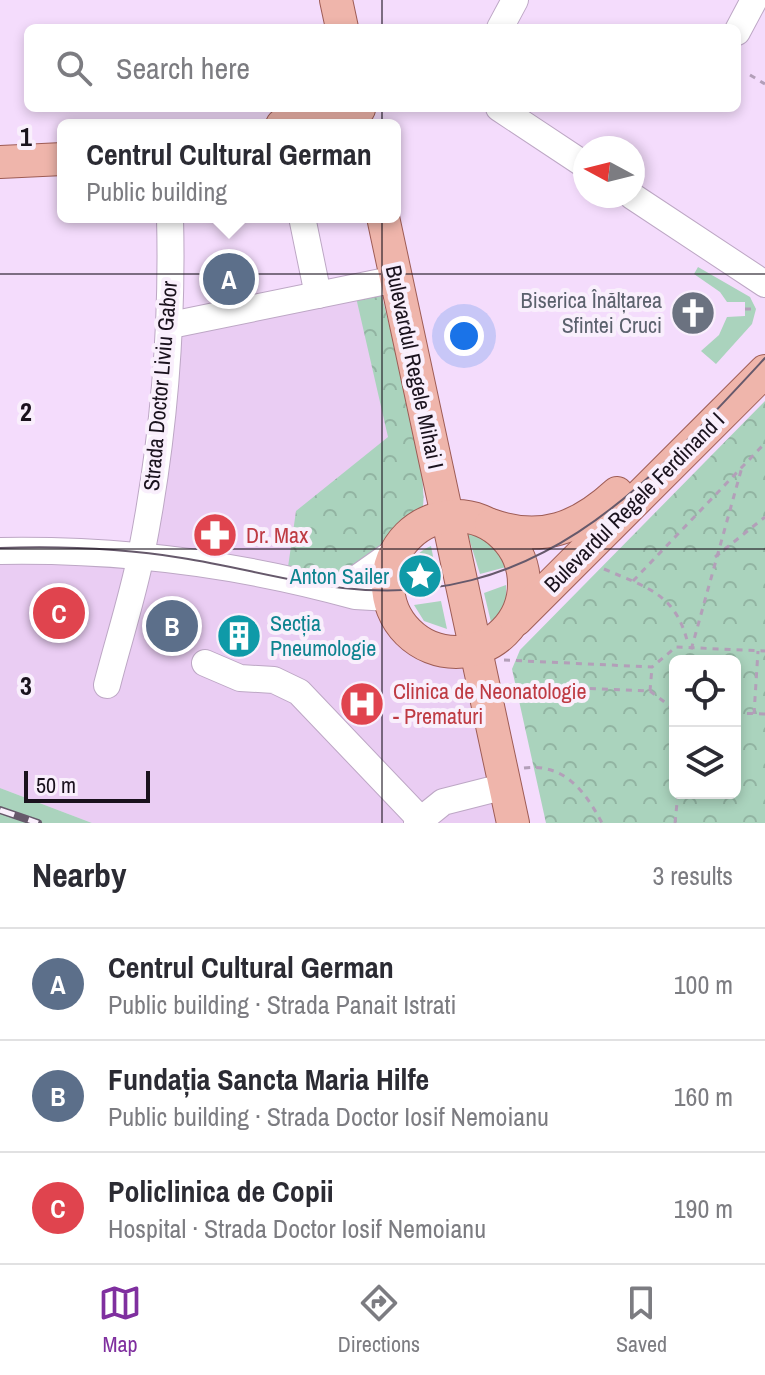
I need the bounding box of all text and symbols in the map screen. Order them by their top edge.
search box [24,24,741,112]
icon: search [52,46,96,90]
text: Search here [116,48,250,88]
text: 1 [20,119,32,154]
popup [57,119,401,223]
text: Centrul Cultural German [86,134,372,174]
north arrow [573,136,645,208]
text: Public building [86,174,227,209]
pin: A [203,249,255,309]
street label: Bulevardul Regele Mihai I [379,262,451,472]
street label: Strada Doctor Liviu Gabor [136,280,184,492]
place label: Biserica Înălțarea Sfintei Cruci [521,285,662,340]
church icon: Biserica Înălțarea Sfintei Cruci [669,289,717,337]
your location [444,316,484,356]
text: 2 [20,394,32,429]
street label: Bulevardul Regele Ferdinand I [537,405,731,599]
pharmacy icon: Dr. Max [191,511,239,559]
place label: Dr. Max [246,520,308,550]
place icon: Anton Sailer [396,552,444,600]
place label: Anton Sailer [289,561,389,591]
pin: C [33,583,85,643]
pin: B [146,596,198,656]
place label: Secția Pneumologie [270,608,376,663]
building icon: Secția Pneumologie [215,612,263,660]
map controls [669,655,741,799]
button: locate [669,655,741,727]
text: 3 [20,668,32,703]
place label: Clinica de Neonatologie - Prematuri [393,676,587,731]
hospital icon: Clinica de Neonatologie - Prematuri [338,680,386,728]
button: layers [669,727,741,799]
scale bar [24,767,150,803]
text: 50 m [36,770,76,800]
text: Nearby [32,852,127,898]
text: 3 results [652,858,733,893]
text: Centrul Cultural German [108,947,394,987]
text: A [50,967,66,1002]
text: 100 m [674,967,733,1002]
text: Public building · Strada Panait Istrati [108,987,456,1022]
text: Fundația Sancta Maria Hilfe [108,1059,429,1099]
text: B [50,1079,66,1114]
text: 160 m [674,1079,733,1114]
text: Public building · Strada Doctor Iosif Nemoianu [108,1099,549,1134]
text: Policlinica de Copii [108,1171,334,1211]
text: C [50,1191,66,1226]
text: 190 m [674,1191,733,1226]
text: Hospital · Strada Doctor Iosif Nemoianu [108,1211,486,1246]
tab: Map [98,1281,142,1359]
tab: Directions [338,1281,420,1359]
tab: Saved [616,1281,667,1359]

